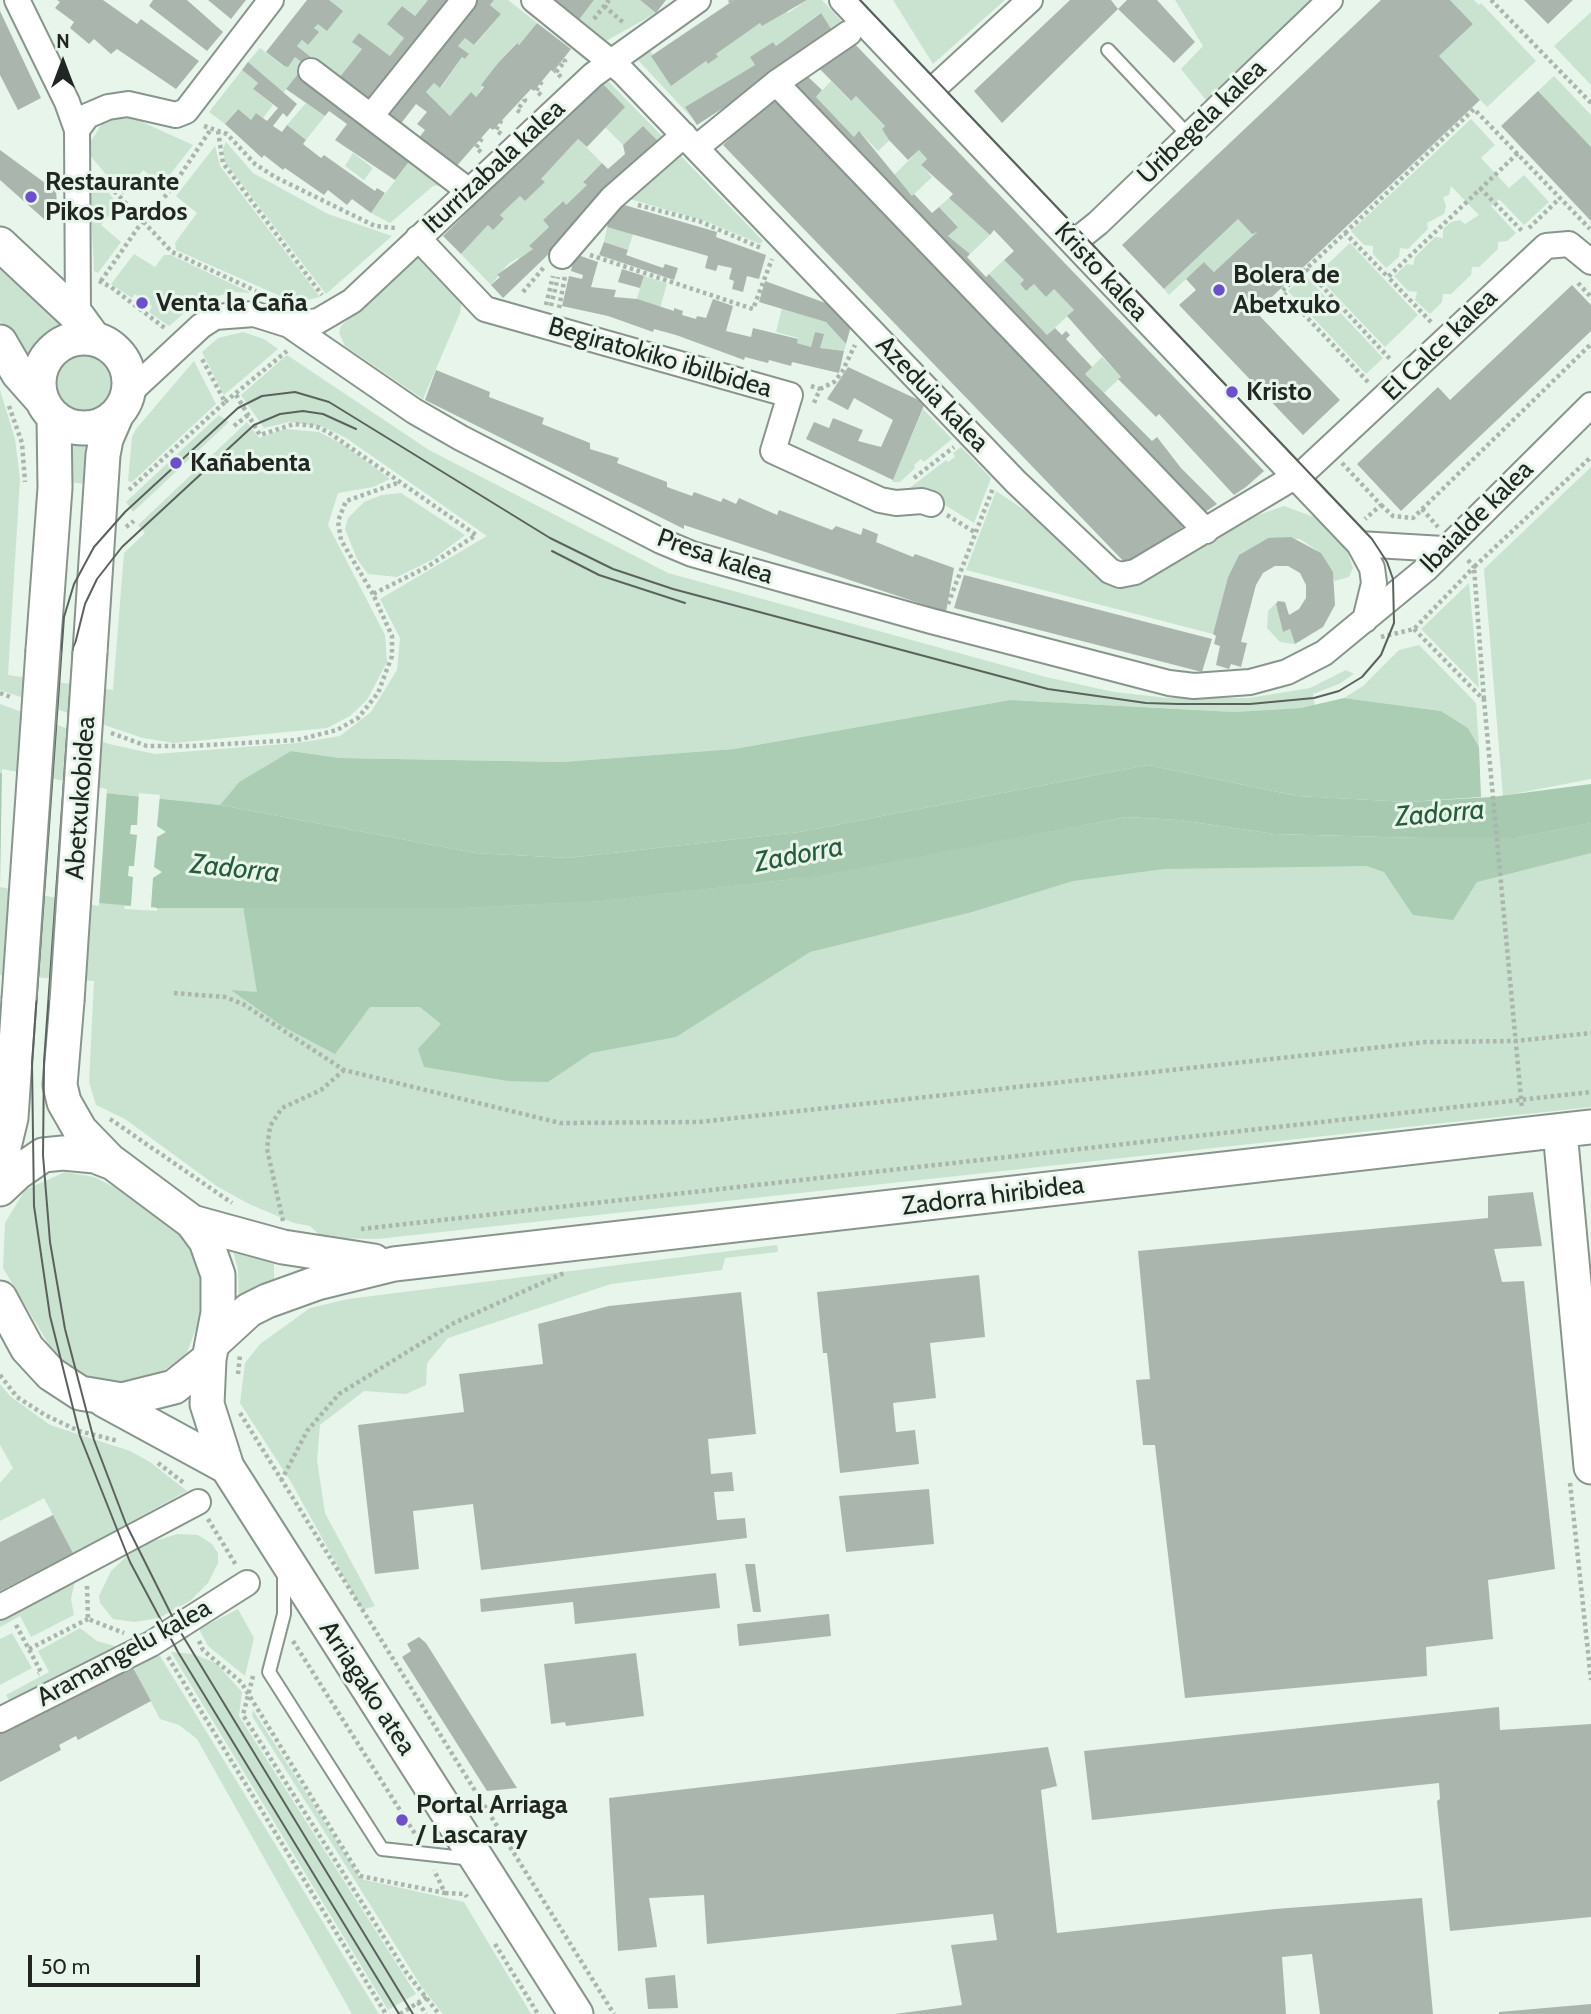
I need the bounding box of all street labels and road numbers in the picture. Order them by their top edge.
street label: Uribegela kalea [1131,53,1273,191]
street label: Iturrizabala kalea [417,93,571,241]
street label: Kristo kalea [1047,216,1155,328]
street label: El Calce kalea [1376,283,1504,407]
street label: Begiratokiko ibilbidea [545,311,775,405]
street label: Azeduia kalea [869,330,995,458]
street label: Ibaialde kalea [1414,454,1540,580]
street label: Presa kalea [653,523,777,591]
street label: Abetxukobidea [60,715,102,881]
street label: Zadorra hiribidea [900,1169,1086,1223]
street label: Aramangelu kalea [32,1592,216,1714]
street label: Arriagako atea [312,1615,422,1761]

